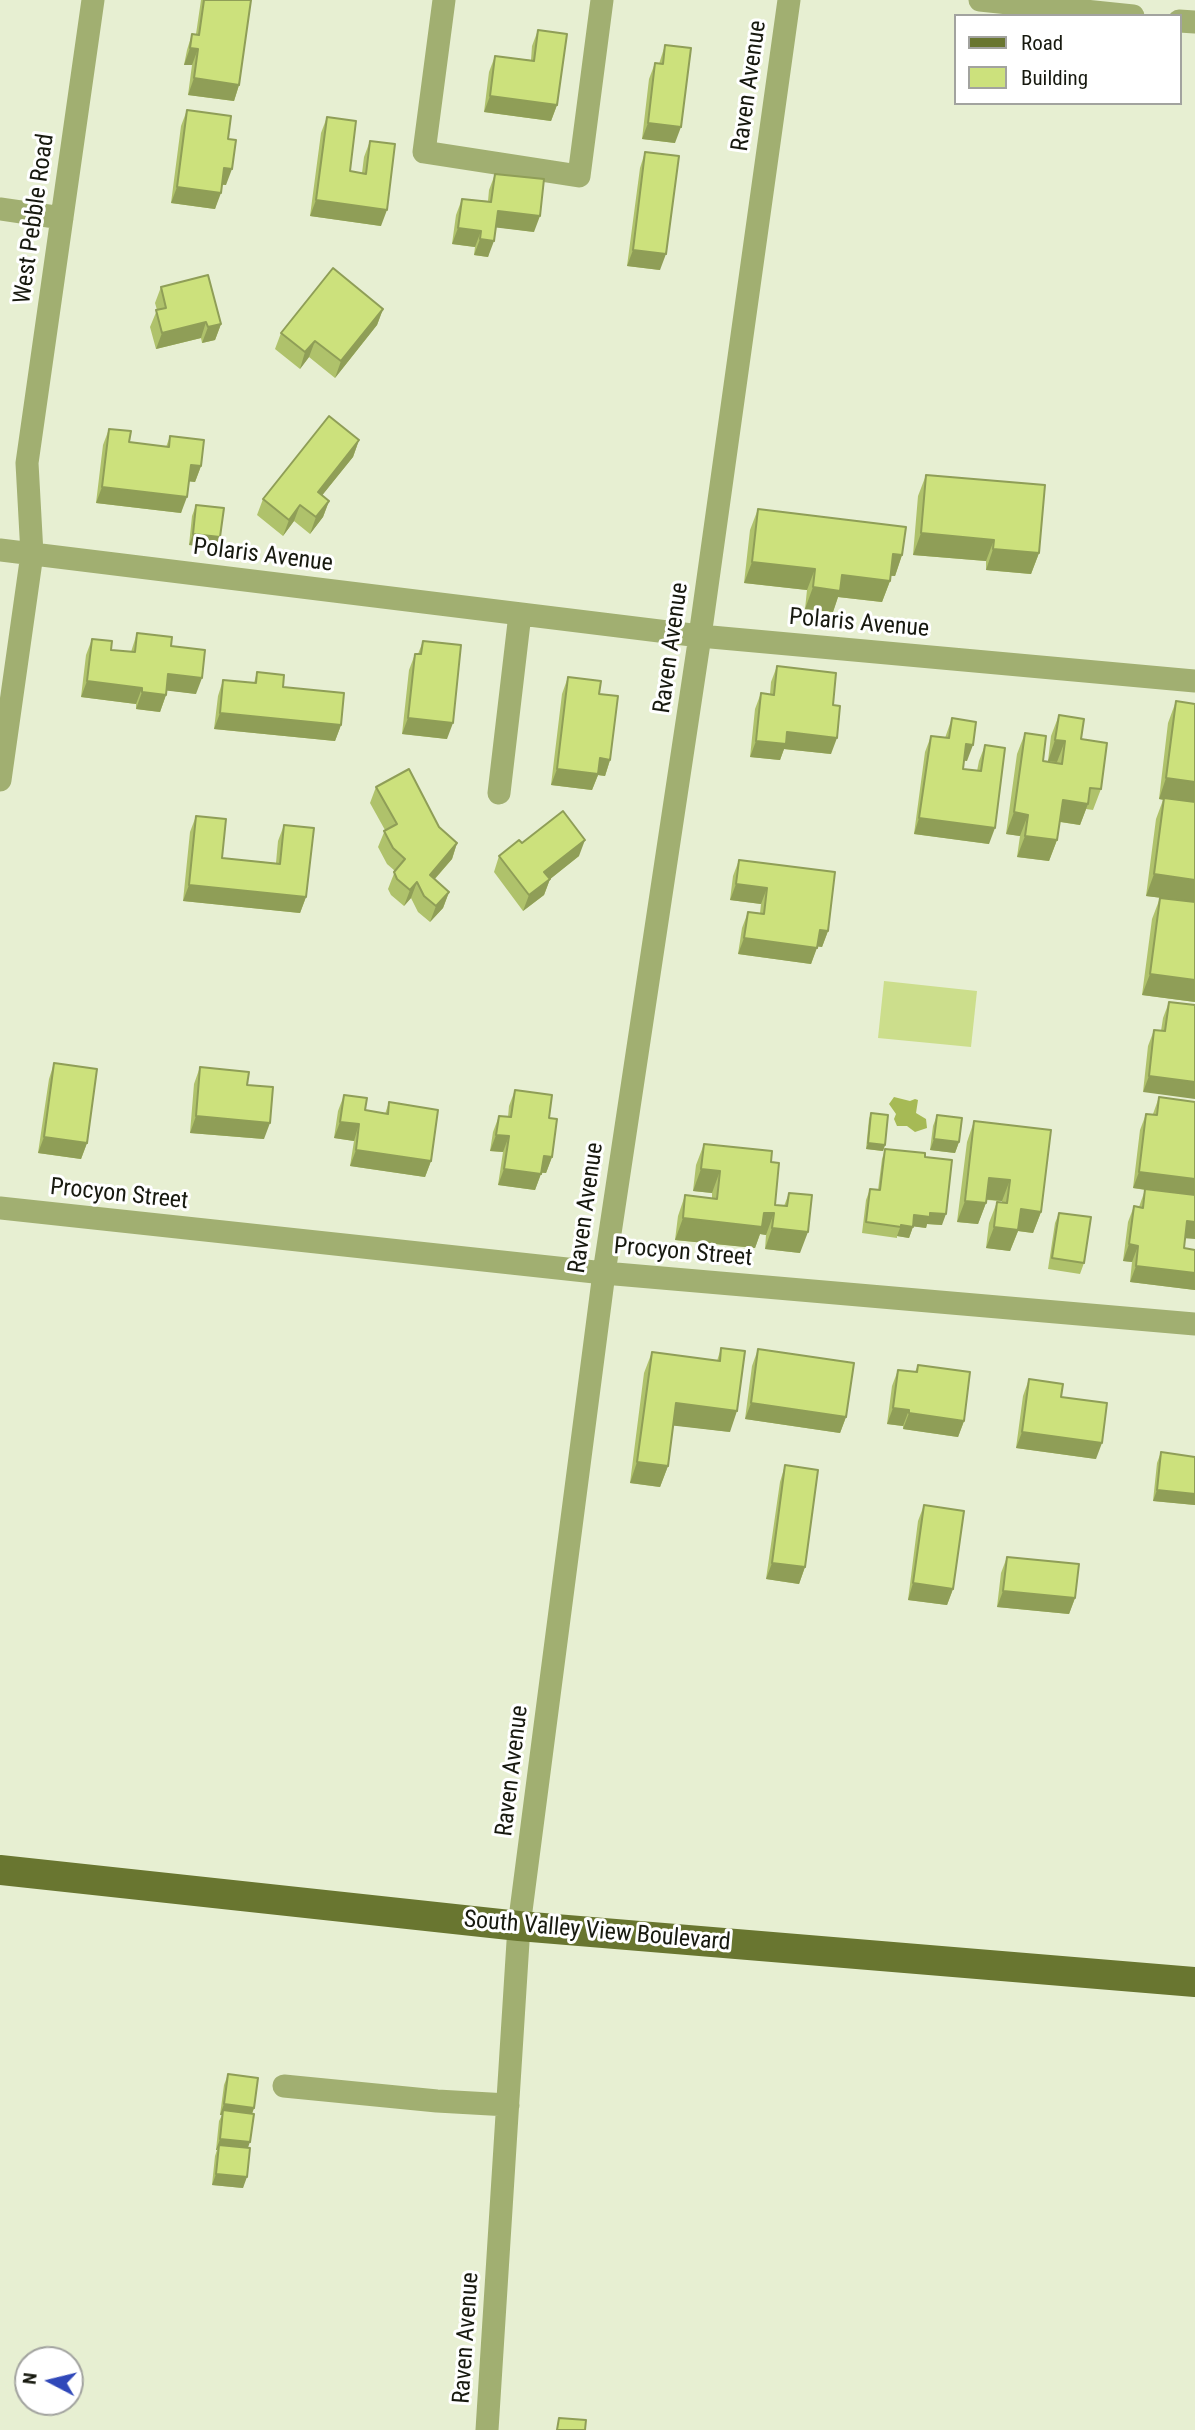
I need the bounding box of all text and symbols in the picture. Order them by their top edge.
legend [954,14,1181,105]
street label: Raven Avenue [727,19,773,153]
text: Road [1021,31,1063,55]
text: Building [1021,66,1088,90]
street label: West Pebble Road [9,132,61,306]
street label: Polaris Avenue [191,533,335,579]
street label: Raven Avenue [649,581,695,715]
street label: Polaris Avenue [788,604,930,644]
street label: Raven Avenue [564,1141,610,1275]
street label: Procyon Street [48,1173,190,1217]
street label: Procyon Street [613,1233,753,1273]
street label: Raven Avenue [491,1704,535,1838]
street label: South Valley View Boulevard [462,1906,732,1958]
street label: Raven Avenue [448,2271,486,2405]
north arrow [14,2346,84,2416]
text: N [18,2371,42,2386]

